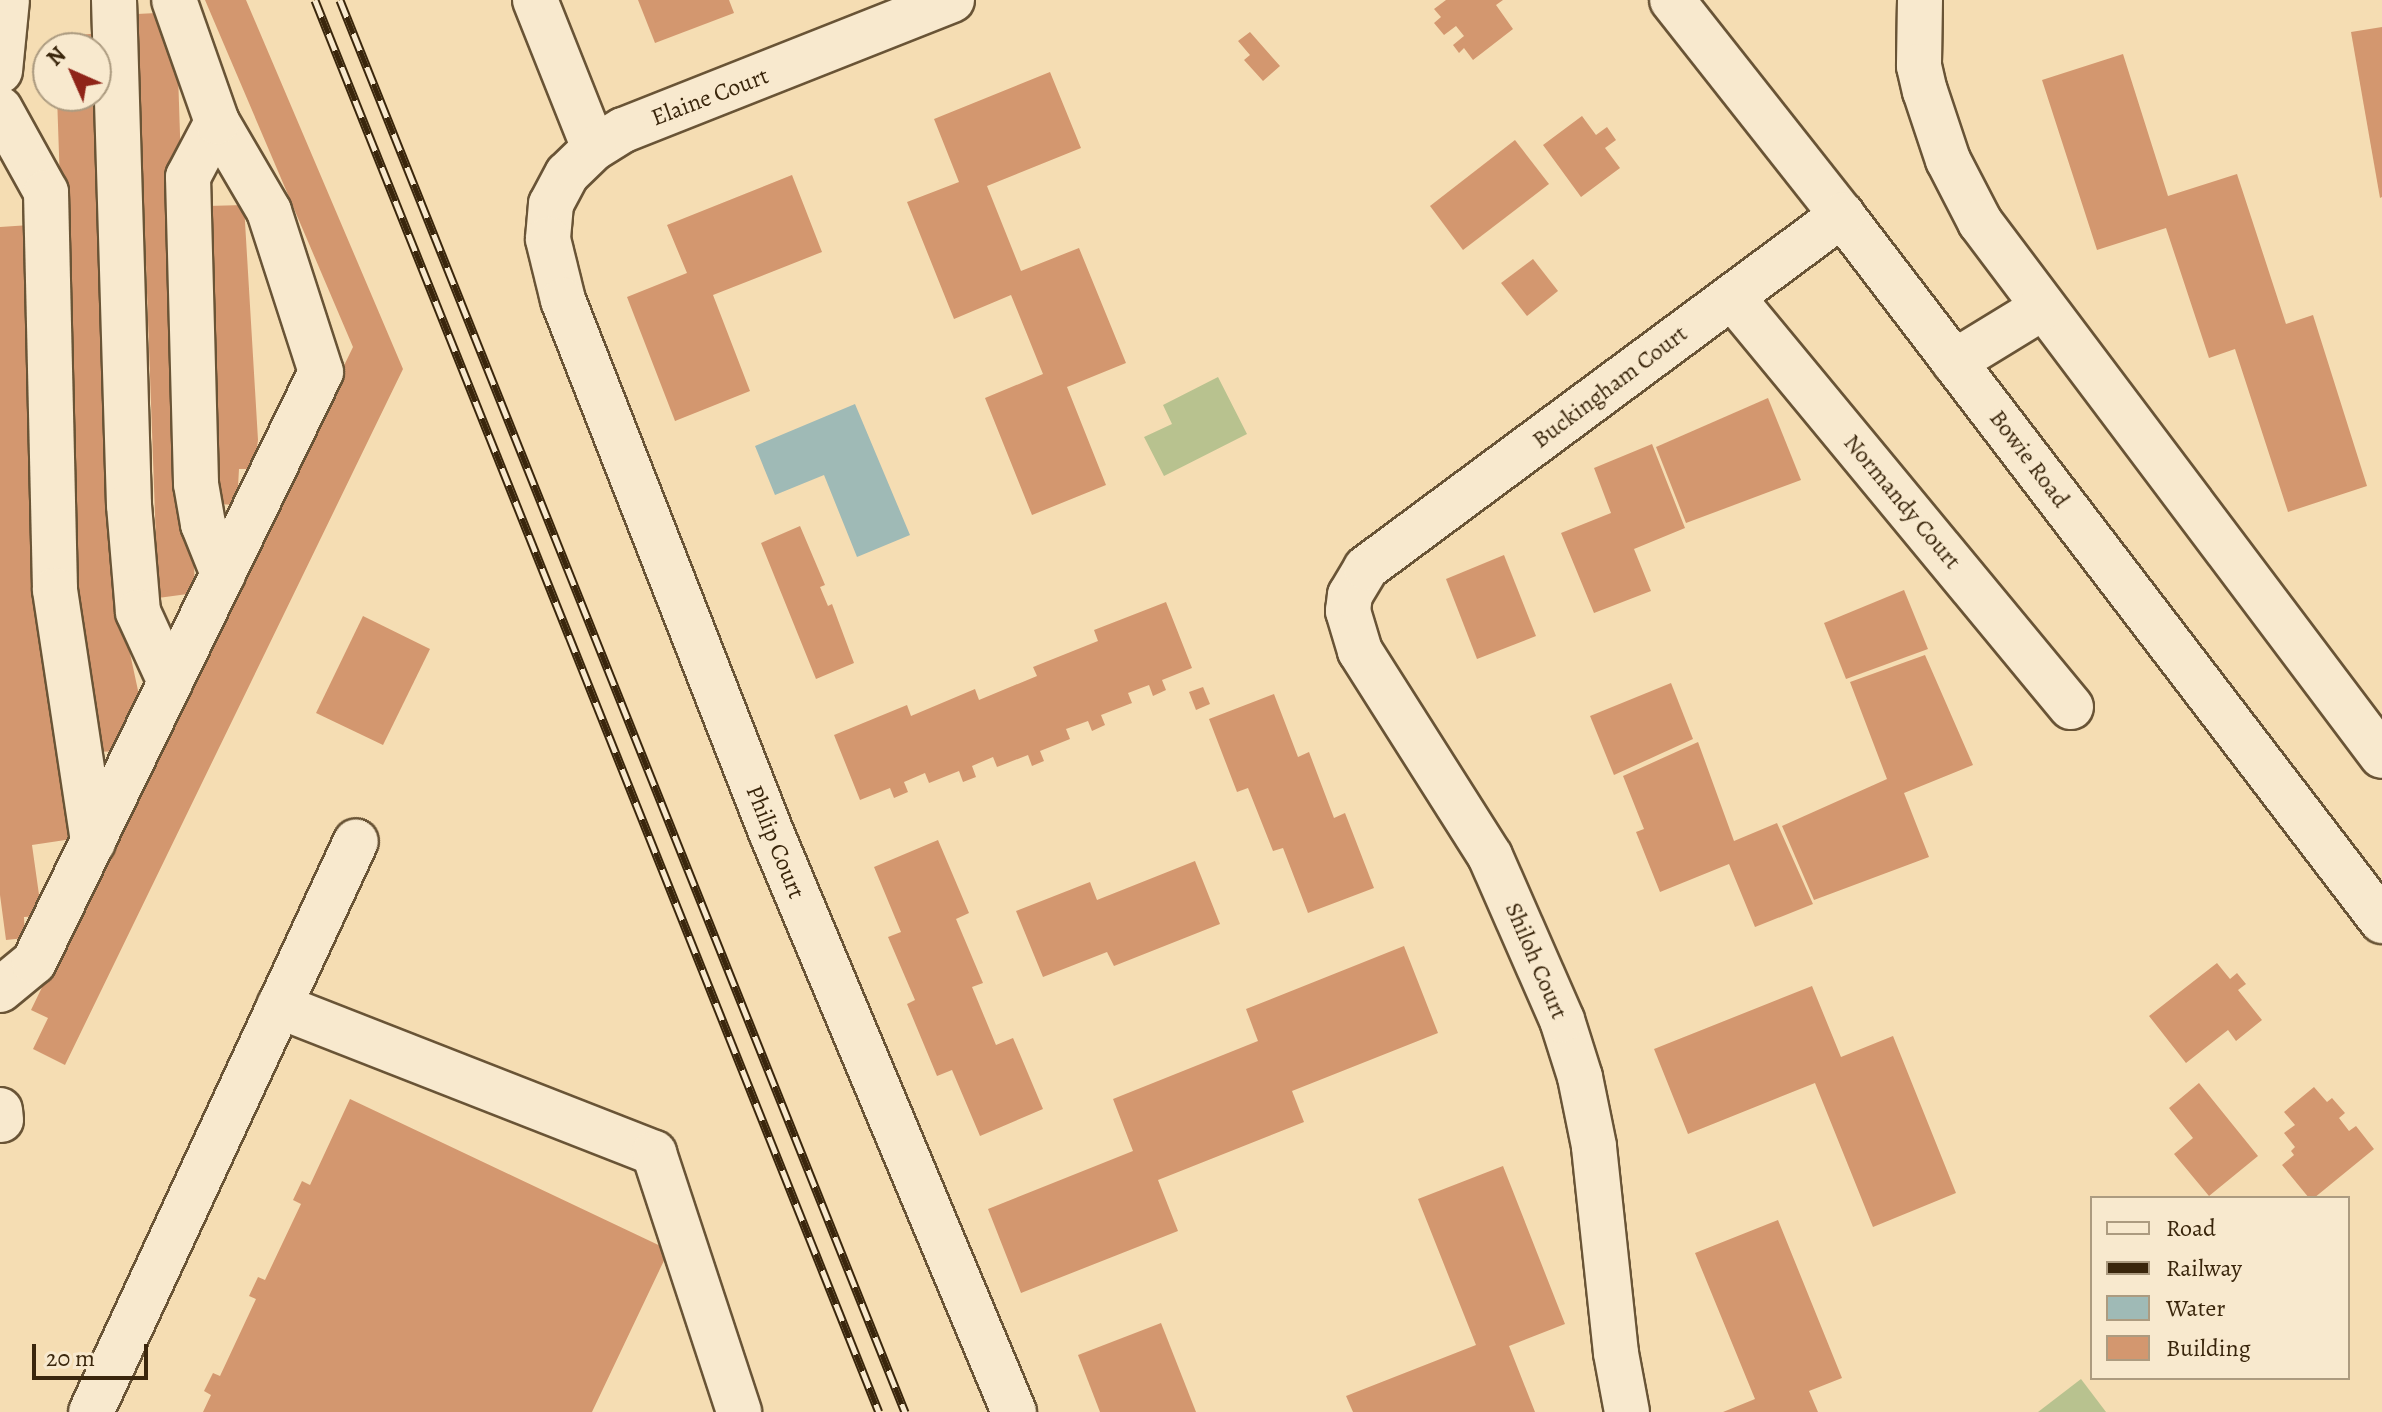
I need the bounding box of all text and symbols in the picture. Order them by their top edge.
north arrow [32,32,112,112]
text: N [40,40,73,73]
street label: Elaine Court [647,61,773,133]
street label: Buckingham Court [1527,319,1693,455]
street label: Bowie Road [1983,404,2075,514]
street label: Normandy Court [1837,429,1967,575]
street label: Philip Court [739,781,811,903]
street label: Shiloh Court [1499,898,1573,1024]
legend [2090,1196,2350,1380]
text: Road [2166,1212,2216,1244]
text: Railway [2166,1252,2242,1284]
text: Water [2166,1292,2226,1324]
scale bar [36,1328,152,1378]
text: Building [2166,1332,2251,1364]
text: 20 m [46,1342,95,1374]

